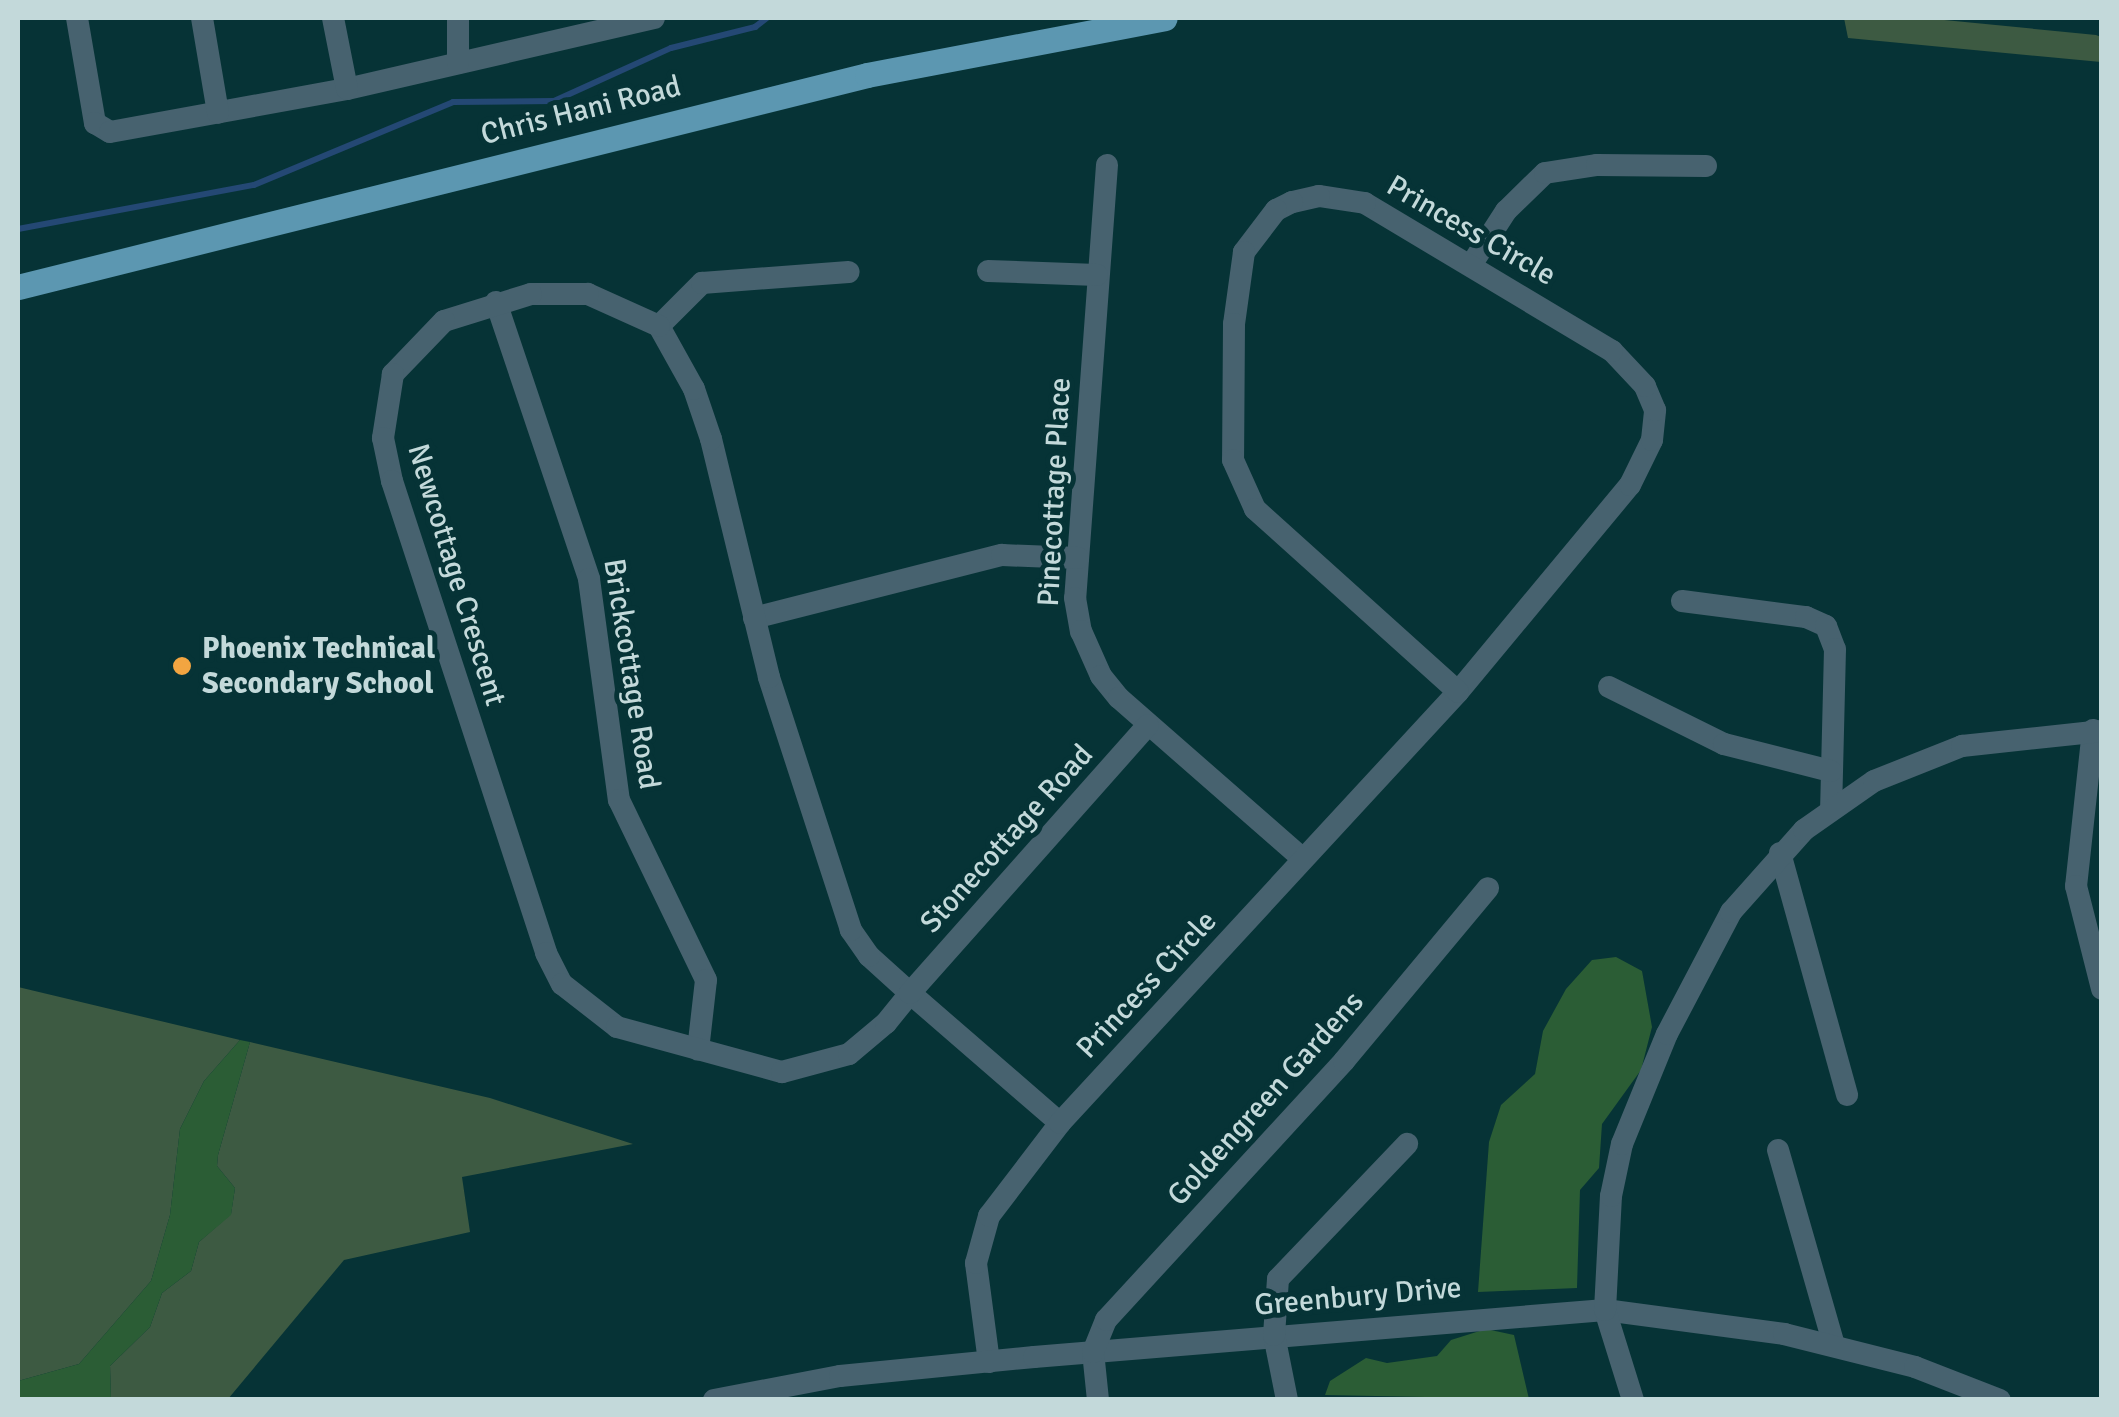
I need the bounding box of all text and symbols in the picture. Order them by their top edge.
street label: Chris Hani Road [477,69,685,153]
street label: Princess Circle [1380,168,1562,294]
street label: Pinecottage Place [1031,377,1079,607]
street label: Newcottage Crescent [399,440,513,710]
street label: Brickcottage Road [595,556,667,792]
place label: Phoenix Technical Secondary School [202,631,435,702]
marker: Phoenix Technical Secondary School [171,655,193,677]
street label: Stonecottage Road [913,737,1101,941]
street label: Princess Circle [1069,904,1225,1066]
street label: Goldengreen Gardens [1160,984,1372,1214]
street label: Greenbury Drive [1253,1270,1463,1324]

